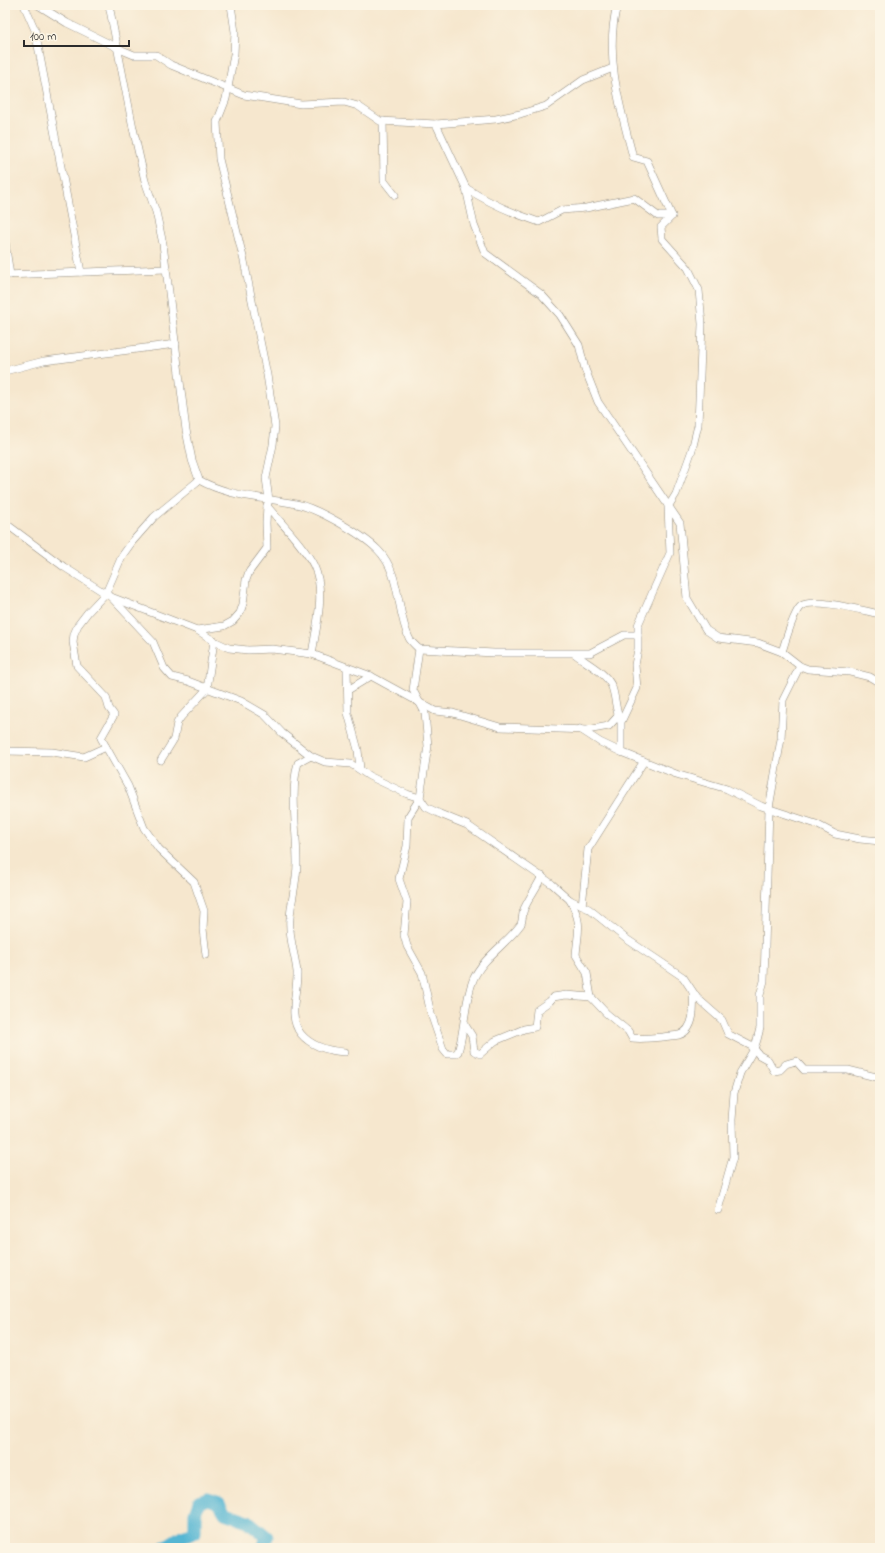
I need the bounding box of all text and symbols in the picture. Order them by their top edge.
scale bar [24,22,129,48]
text: 100 m [30,28,57,46]

